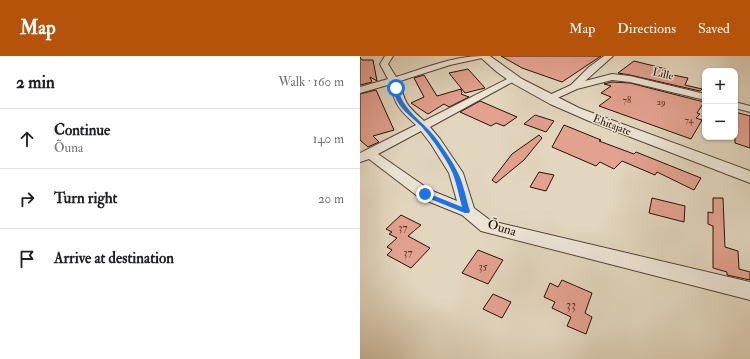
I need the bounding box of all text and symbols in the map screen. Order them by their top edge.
text: Map [20,16,56,40]
text: Map [569,20,595,37]
text: Directions [617,20,676,37]
text: Saved [698,20,730,37]
street label: Lille [651,65,675,83]
map controls [702,68,738,140]
button: + [702,68,738,104]
text: 2 min [16,72,55,93]
text: Walk · 160 m [278,74,344,90]
route start [387,79,405,97]
house number: 78 [623,95,631,106]
house number: 29 [656,97,666,108]
button: − [702,104,738,140]
street label: Ehitajate [591,112,633,139]
house number: 74 [685,115,695,126]
text: Continue [54,121,110,140]
icon: ahead [16,128,38,150]
text: 140 m [313,131,344,147]
text: Õuna [54,140,83,156]
route end [416,185,434,203]
icon: right [16,188,38,210]
text: Turn right [54,189,117,208]
text: 20 m [318,191,344,207]
street label: Õuna [486,215,519,240]
house number: 37 [398,221,408,234]
house number: 37 [403,246,413,259]
icon: arrive [16,248,38,270]
text: Arrive at destination [54,249,174,268]
house number: 35 [478,260,488,273]
house number: 33 [566,297,576,313]

